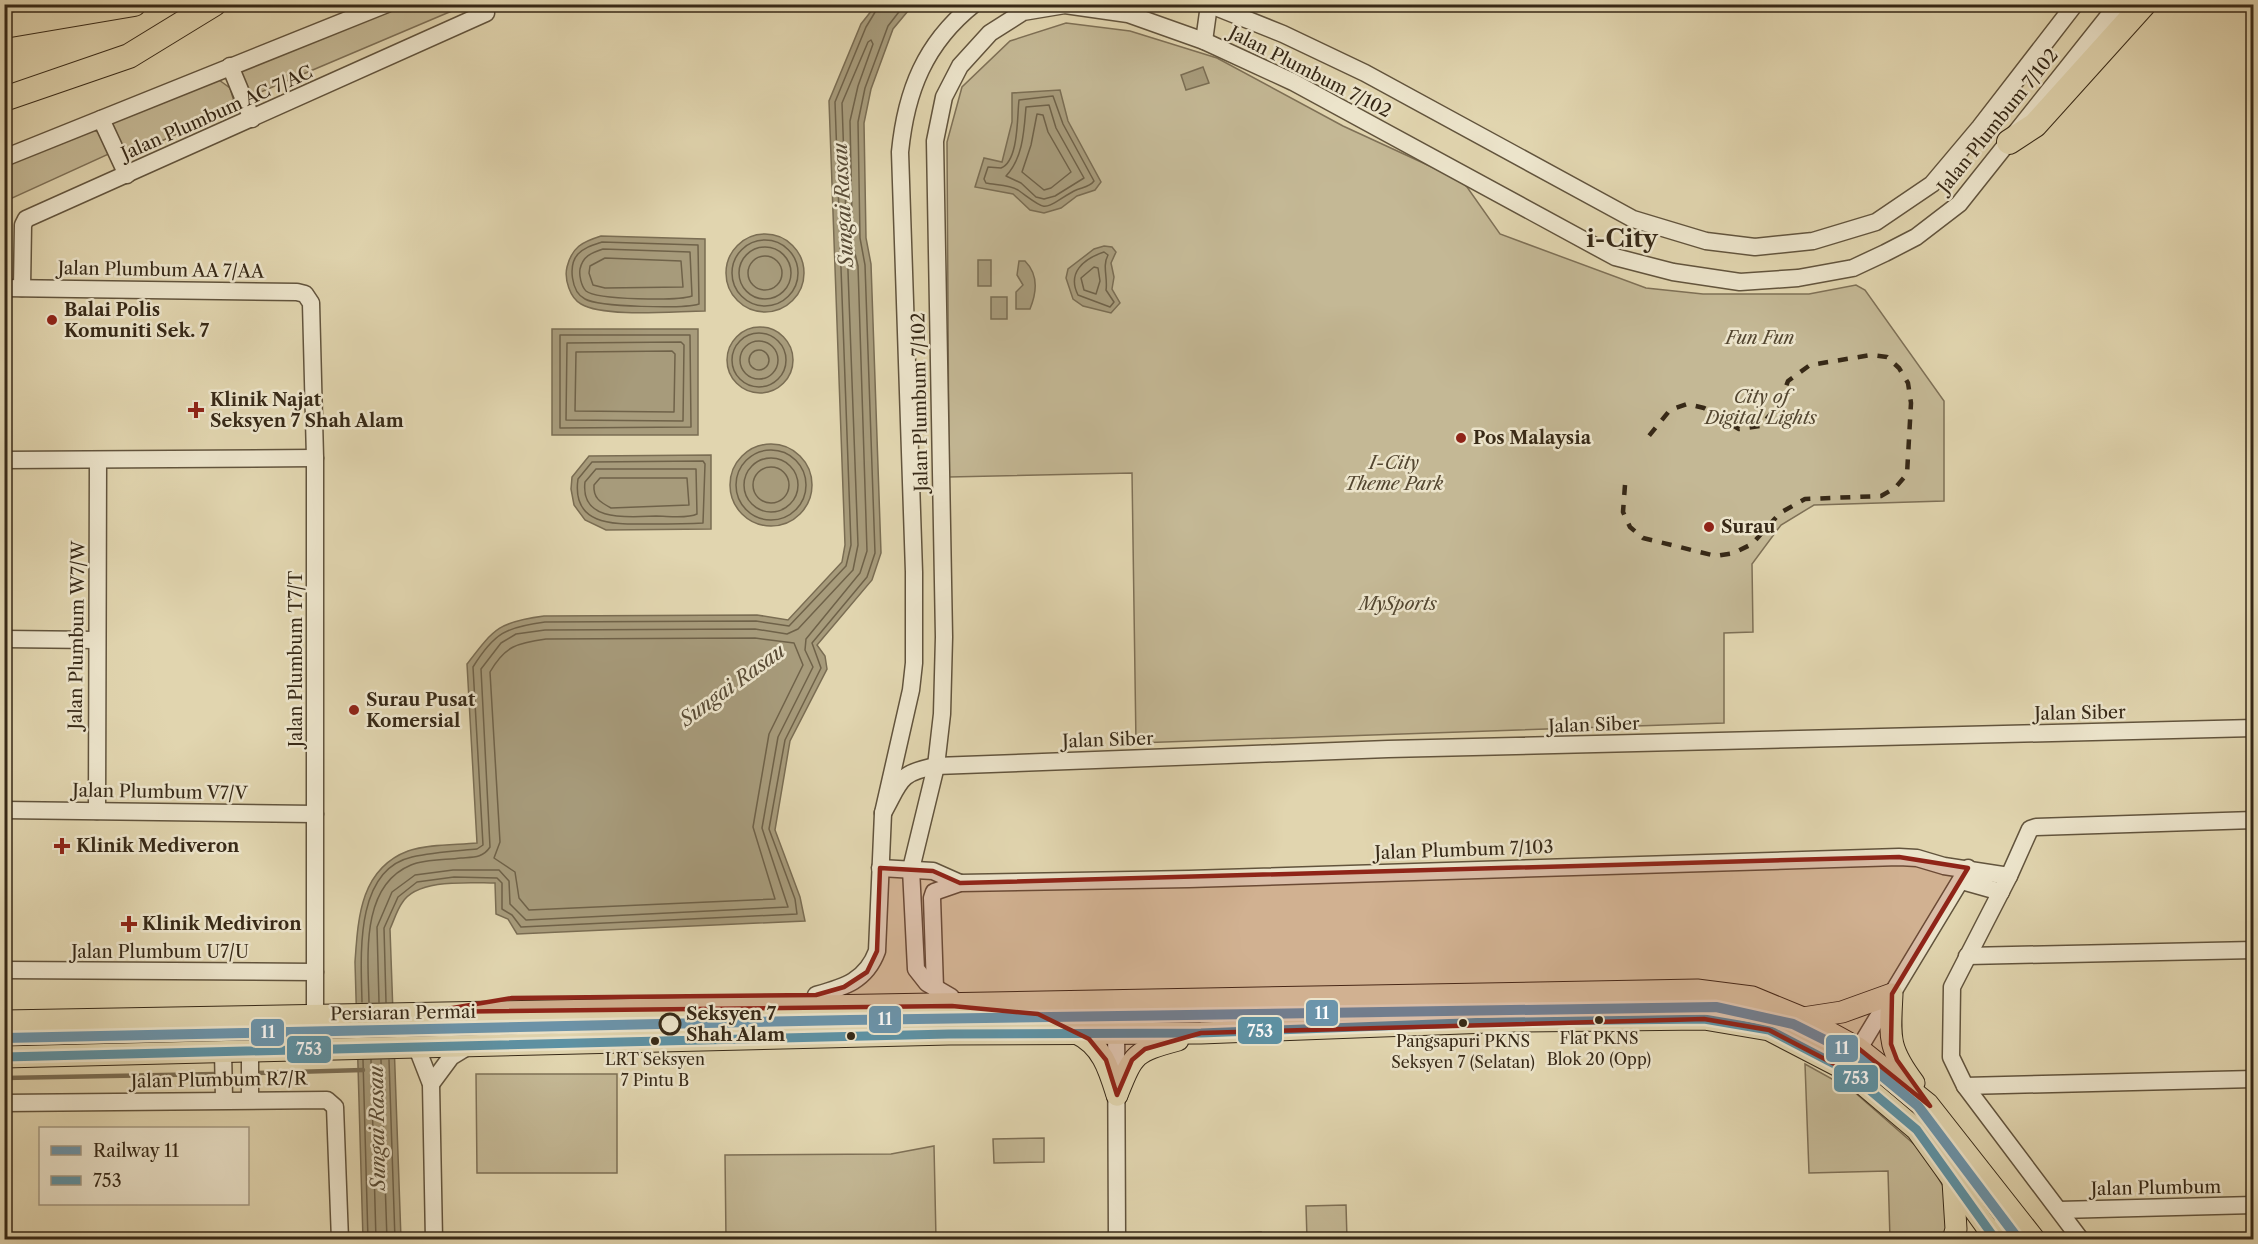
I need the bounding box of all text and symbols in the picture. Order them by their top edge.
street label: Jalan Plumbum 7/102 [1222,20,1395,122]
street label: Jalan Plumbum 7/102 [1931,44,2063,200]
street label: Jalan Plumbum AC 7/AC [115,61,316,166]
water label: Sungai Rasau [828,142,858,269]
district label: i-City [1586,224,1659,253]
street label: Jalan Plumbum AA 7/AA [55,257,265,283]
place label: Balai Polis Komuniti Sek. 7 [64,299,210,342]
street label: Jalan Plumbum 7/102 [907,312,933,495]
marker: Balai Polis Komuniti Sek. 7 [45,313,59,327]
park label: Fun Fun [1724,327,1795,349]
park label: City of Digital Lights [1703,386,1817,429]
place label: Klinik Najat Seksyen 7 Shah Alam [210,389,404,432]
marker: Klinik Najat Seksyen 7 Shah Alam [187,401,205,419]
place label: Pos Malaysia [1473,427,1592,449]
marker: Pos Malaysia [1454,431,1468,445]
park label: I-City Theme Park [1345,452,1444,495]
place label: Surau [1721,516,1776,538]
marker: Surau [1702,520,1716,534]
street label: Jalan Plumbum W7/W [64,539,90,733]
street label: Jalan Plumbum T7/T [285,570,307,750]
park label: MySports [1357,593,1437,615]
water label: Sungai Rasau [674,639,790,732]
place label: Surau Pusat Komersial [366,689,476,732]
street label: Jalan Siber [2031,701,2126,725]
marker: Surau Pusat Komersial [347,703,361,717]
street label: Jalan Siber [1545,712,1640,738]
street label: Jalan Siber [1059,727,1154,753]
street label: Jalan Plumbum V7/V [69,779,249,805]
place label: Klinik Mediveron [76,835,240,857]
street label: Jalan Plumbum 7/103 [1371,836,1554,864]
marker: Klinik Mediveron [53,837,71,855]
place label: Klinik Mediviron [142,913,302,935]
marker: Klinik Mediviron [120,915,138,933]
street label: Jalan Plumbum U7/U [68,941,249,963]
line badge: 11 [1305,999,1339,1027]
street label: Persiaran Permai [330,1001,477,1025]
place label: Seksyen 7 Shah Alam [686,1003,785,1046]
text: 11 [1315,1003,1330,1023]
line badge: 11 [868,1005,902,1034]
text: 11 [878,1009,893,1029]
marker: Seksyen 7 Shah Alam [659,1013,681,1035]
marker: Flat PKNS Blok 20 (Opp) [1593,1014,1605,1026]
line badge: 753 [1237,1016,1283,1045]
marker: Pangsapuri PKNS Seksyen 7 (Selatan) [1457,1017,1469,1029]
line badge: 11 [250,1018,285,1047]
text: 753 [1247,1021,1273,1041]
text: 11 [261,1022,276,1042]
place label: Flat PKNS Blok 20 (Opp) [1547,1028,1651,1069]
unlabelled marker [845,1030,857,1042]
place label: Pangsapuri PKNS Seksyen 7 (Selatan) [1391,1031,1535,1072]
line badge: 11 [1825,1034,1859,1063]
line badge: 753 [286,1035,332,1064]
marker: LRT Seksyen 7 Pintu B [649,1035,661,1047]
text: 11 [1835,1038,1850,1058]
text: 753 [296,1039,322,1059]
place label: LRT Seksyen 7 Pintu B [605,1049,705,1090]
line badge: 753 [1833,1064,1879,1093]
water label: Sungai Rasau [364,1065,390,1191]
street label: Jalan Plumbum R7/R [128,1067,308,1093]
text: 753 [1843,1068,1869,1088]
legend [39,1127,249,1205]
text: Railway 11 [93,1140,180,1162]
text: 753 [93,1170,122,1192]
street label: Jalan Plumbum [2088,1176,2222,1200]

